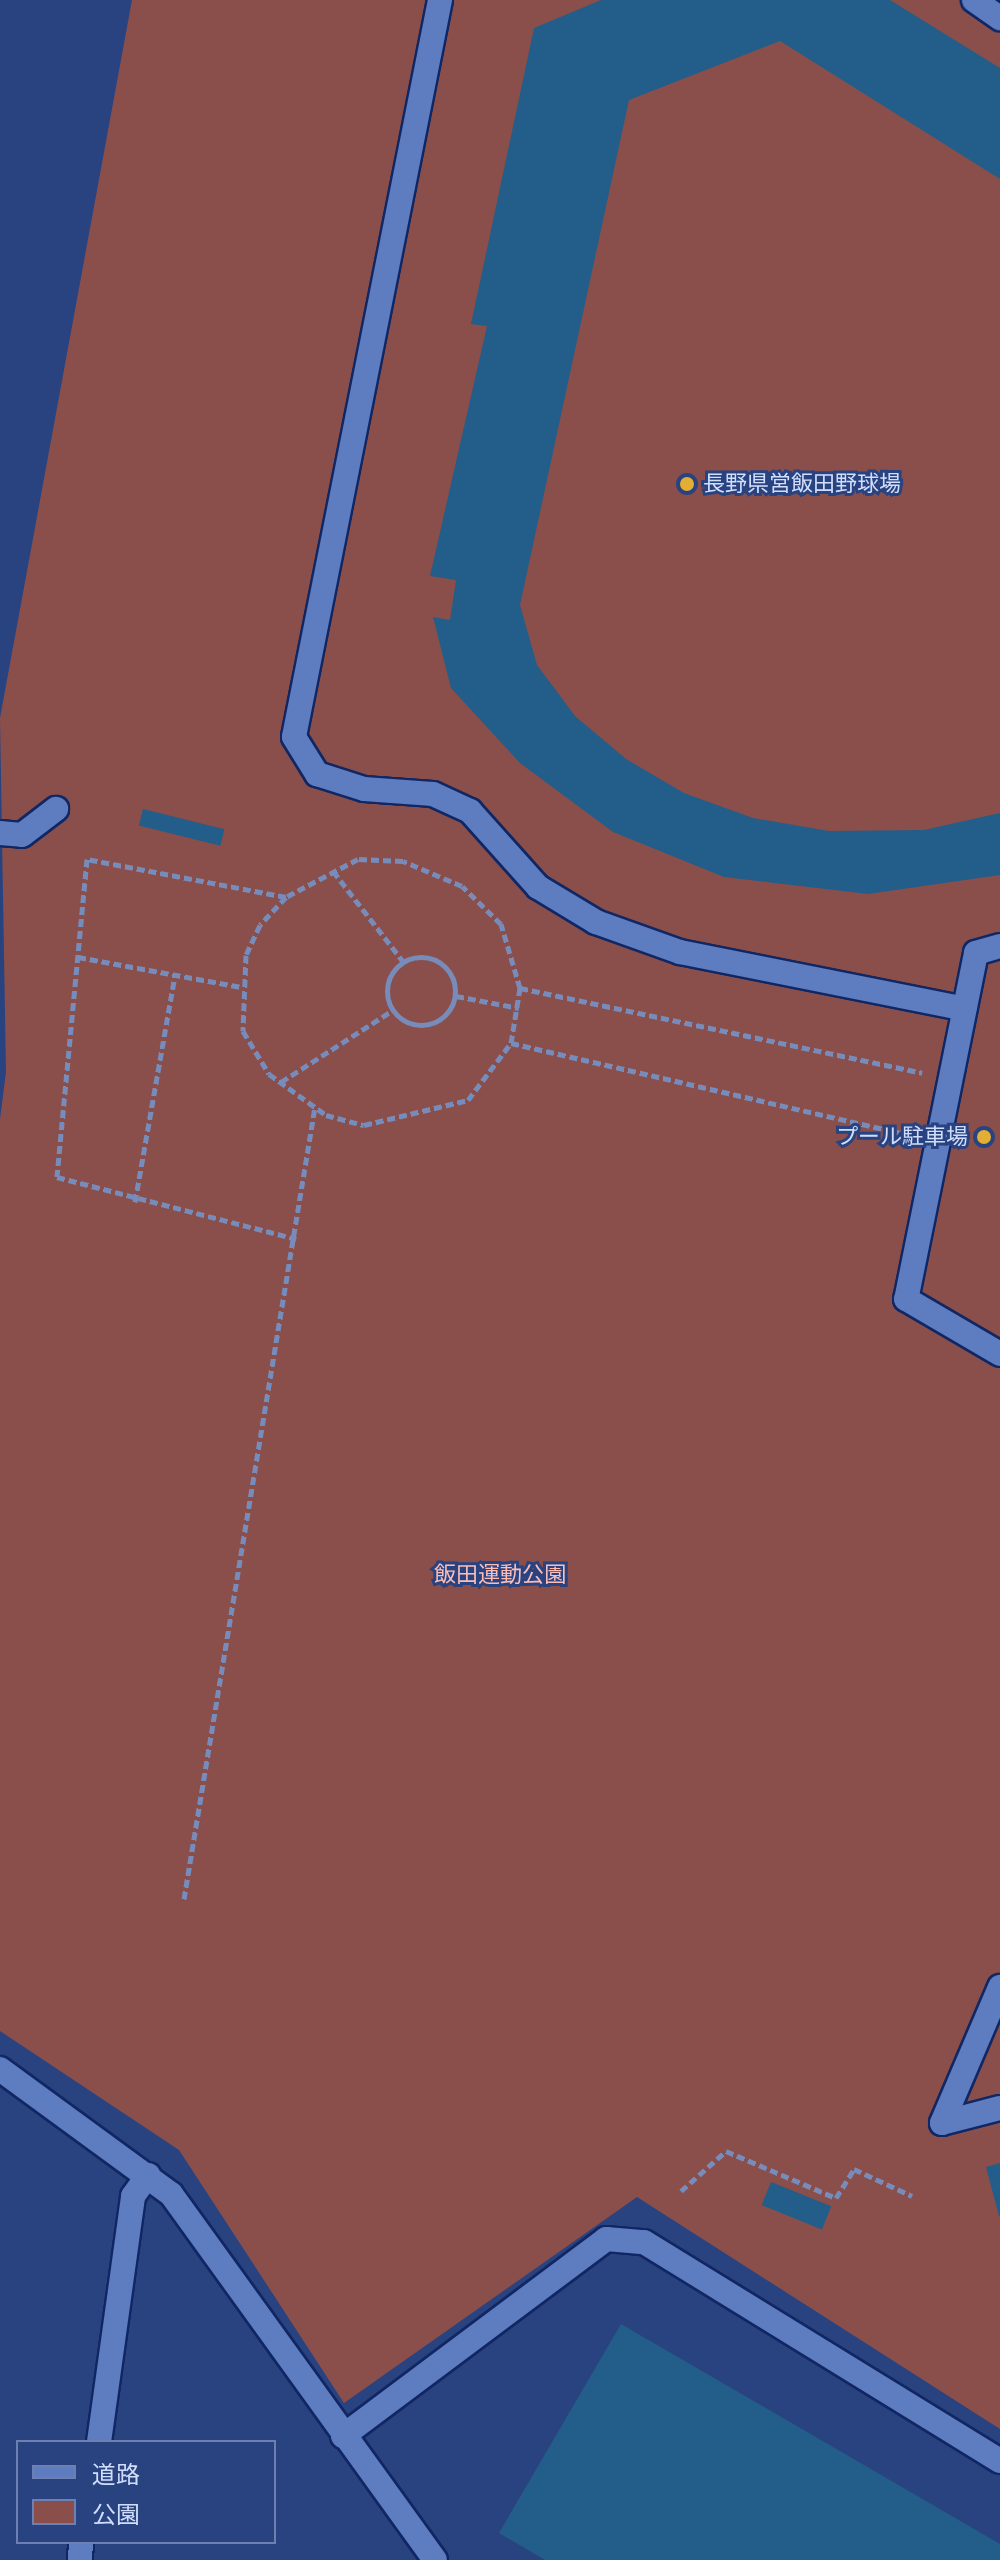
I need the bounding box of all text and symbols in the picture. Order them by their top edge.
place label: 長野県営飯田野球場 [703,471,901,497]
marker: 長野県営飯田野球場 [678,475,696,493]
place label: プール駐車場 [836,1124,968,1150]
marker: プール駐車場 [975,1128,993,1146]
park label: 飯田運動公園 [434,1562,566,1588]
legend [16,2440,276,2544]
text: 道路 [92,2461,140,2488]
text: 公園 [92,2501,140,2528]

